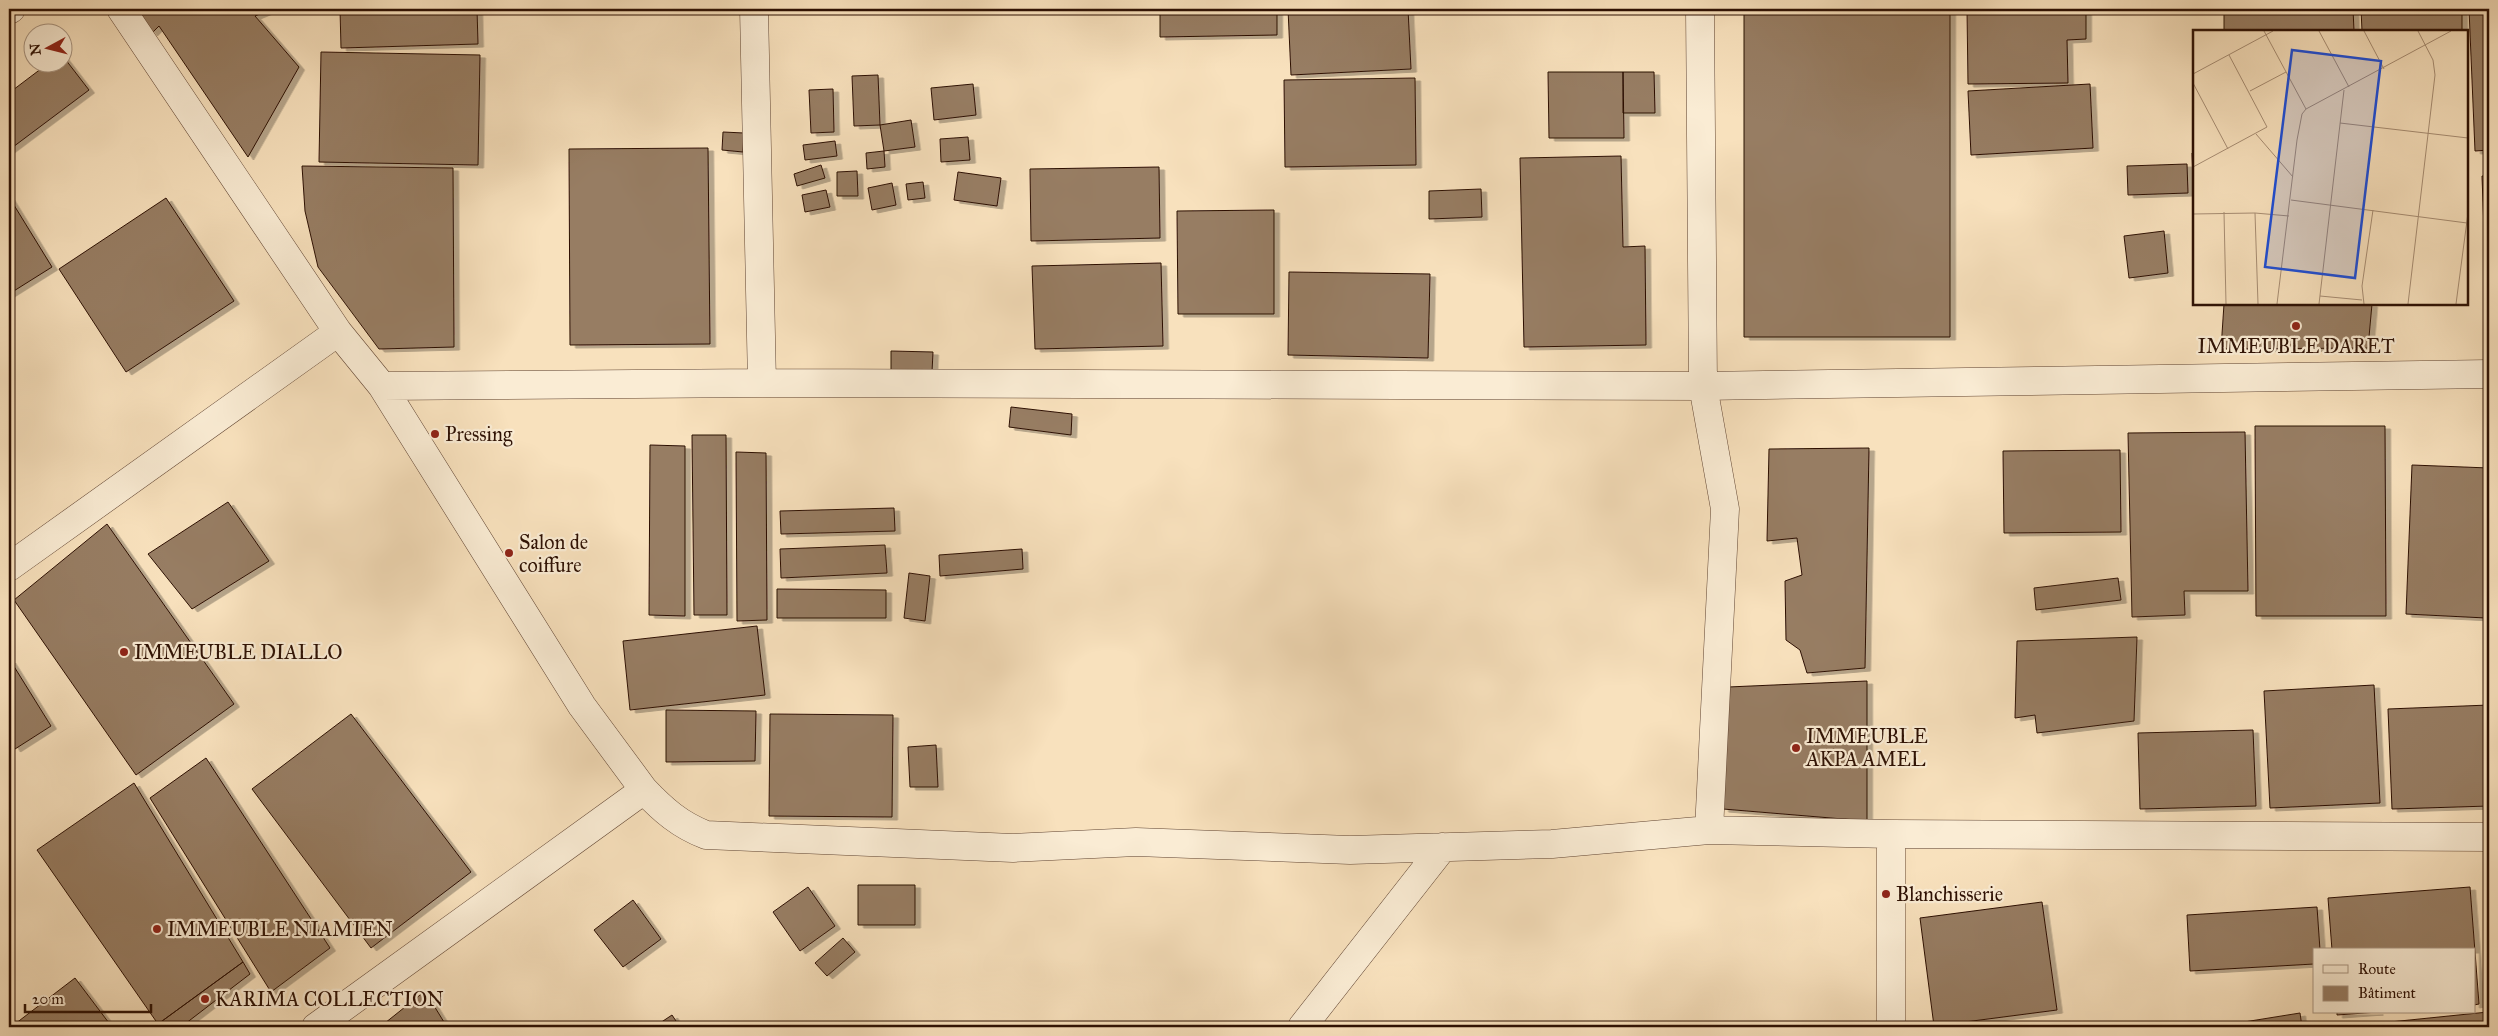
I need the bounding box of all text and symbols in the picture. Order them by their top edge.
north arrow [22,22,72,72]
inset map [2193,30,2468,305]
text: N [26,42,45,56]
marker: IMMEUBLE DARET [2290,320,2302,332]
place label: IMMEUBLE DARET [2197,334,2395,358]
place label: Pressing [445,422,513,447]
marker: Pressing [429,428,441,440]
place label: Salon de coiffure [519,530,588,577]
marker: Salon de coiffure [503,547,515,559]
place label: IMMEUBLE DIALLO [134,640,343,664]
marker: IMMEUBLE DIALLO [118,646,130,658]
place label: IMMEUBLE AKPA AMEL [1805,724,1928,771]
marker: IMMEUBLE AKPA AMEL [1790,742,1802,754]
place label: Blanchisserie [1896,882,2003,906]
marker: Blanchisserie [1880,888,1892,900]
place label: IMMEUBLE NIAMIEN [167,917,393,941]
marker: IMMEUBLE NIAMIEN [151,923,163,935]
legend [2313,948,2476,1014]
text: Route [2358,960,2396,978]
scale bar [25,981,151,1013]
text: Bâtiment [2358,984,2417,1002]
place label: KARIMA COLLECTION [215,987,444,1011]
text: 20 m [32,990,64,1008]
marker: KARIMA COLLECTION [199,993,211,1005]

